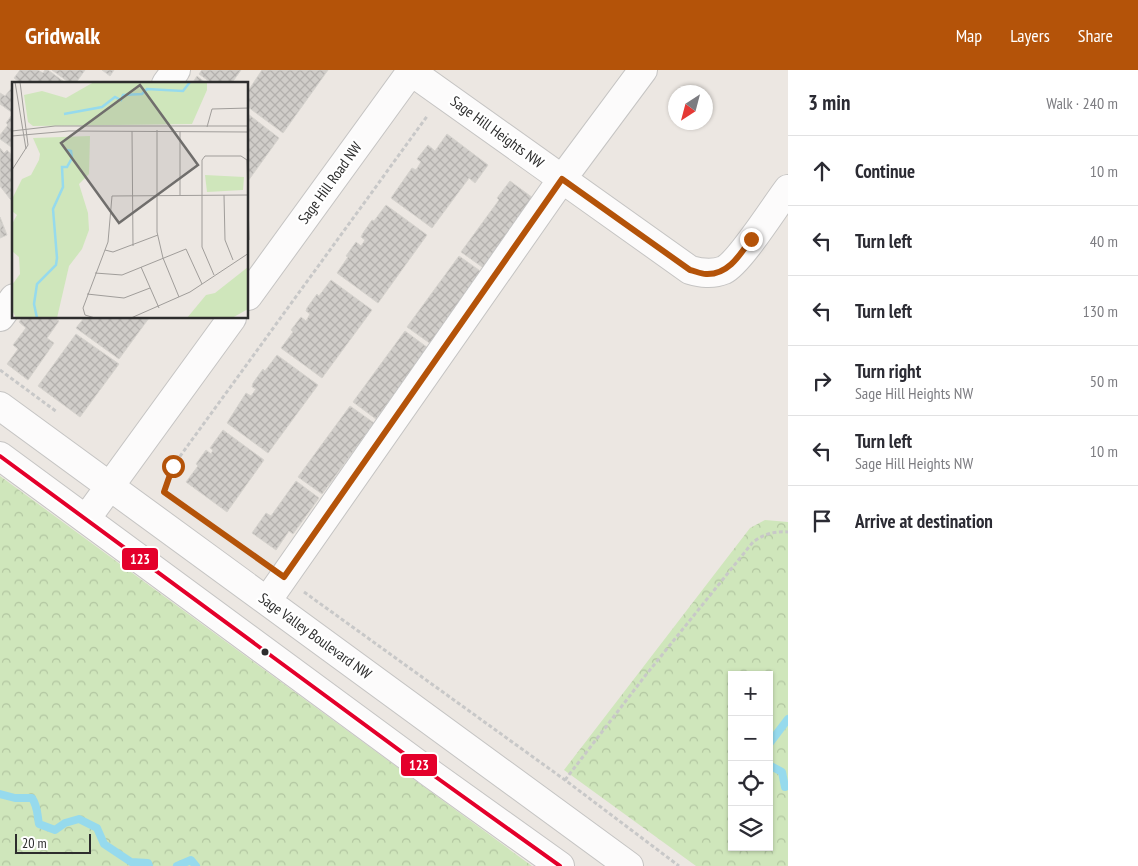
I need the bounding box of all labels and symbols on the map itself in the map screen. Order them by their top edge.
inset map [12,82,249,319]
north arrow [668,85,713,130]
street label: Sage Hill Heights NW [447,91,548,172]
street label: Sage Hill Road NW [293,138,366,227]
route end [740,228,763,251]
route start [162,455,185,478]
line badge: 123 [121,547,159,571]
text: 123 [130,550,150,568]
street label: Sage Valley Boulevard NW [255,588,375,683]
unlabelled marker [260,647,270,657]
line badge: 123 [400,753,438,777]
text: 123 [409,756,429,774]
scale bar [15,831,91,854]

